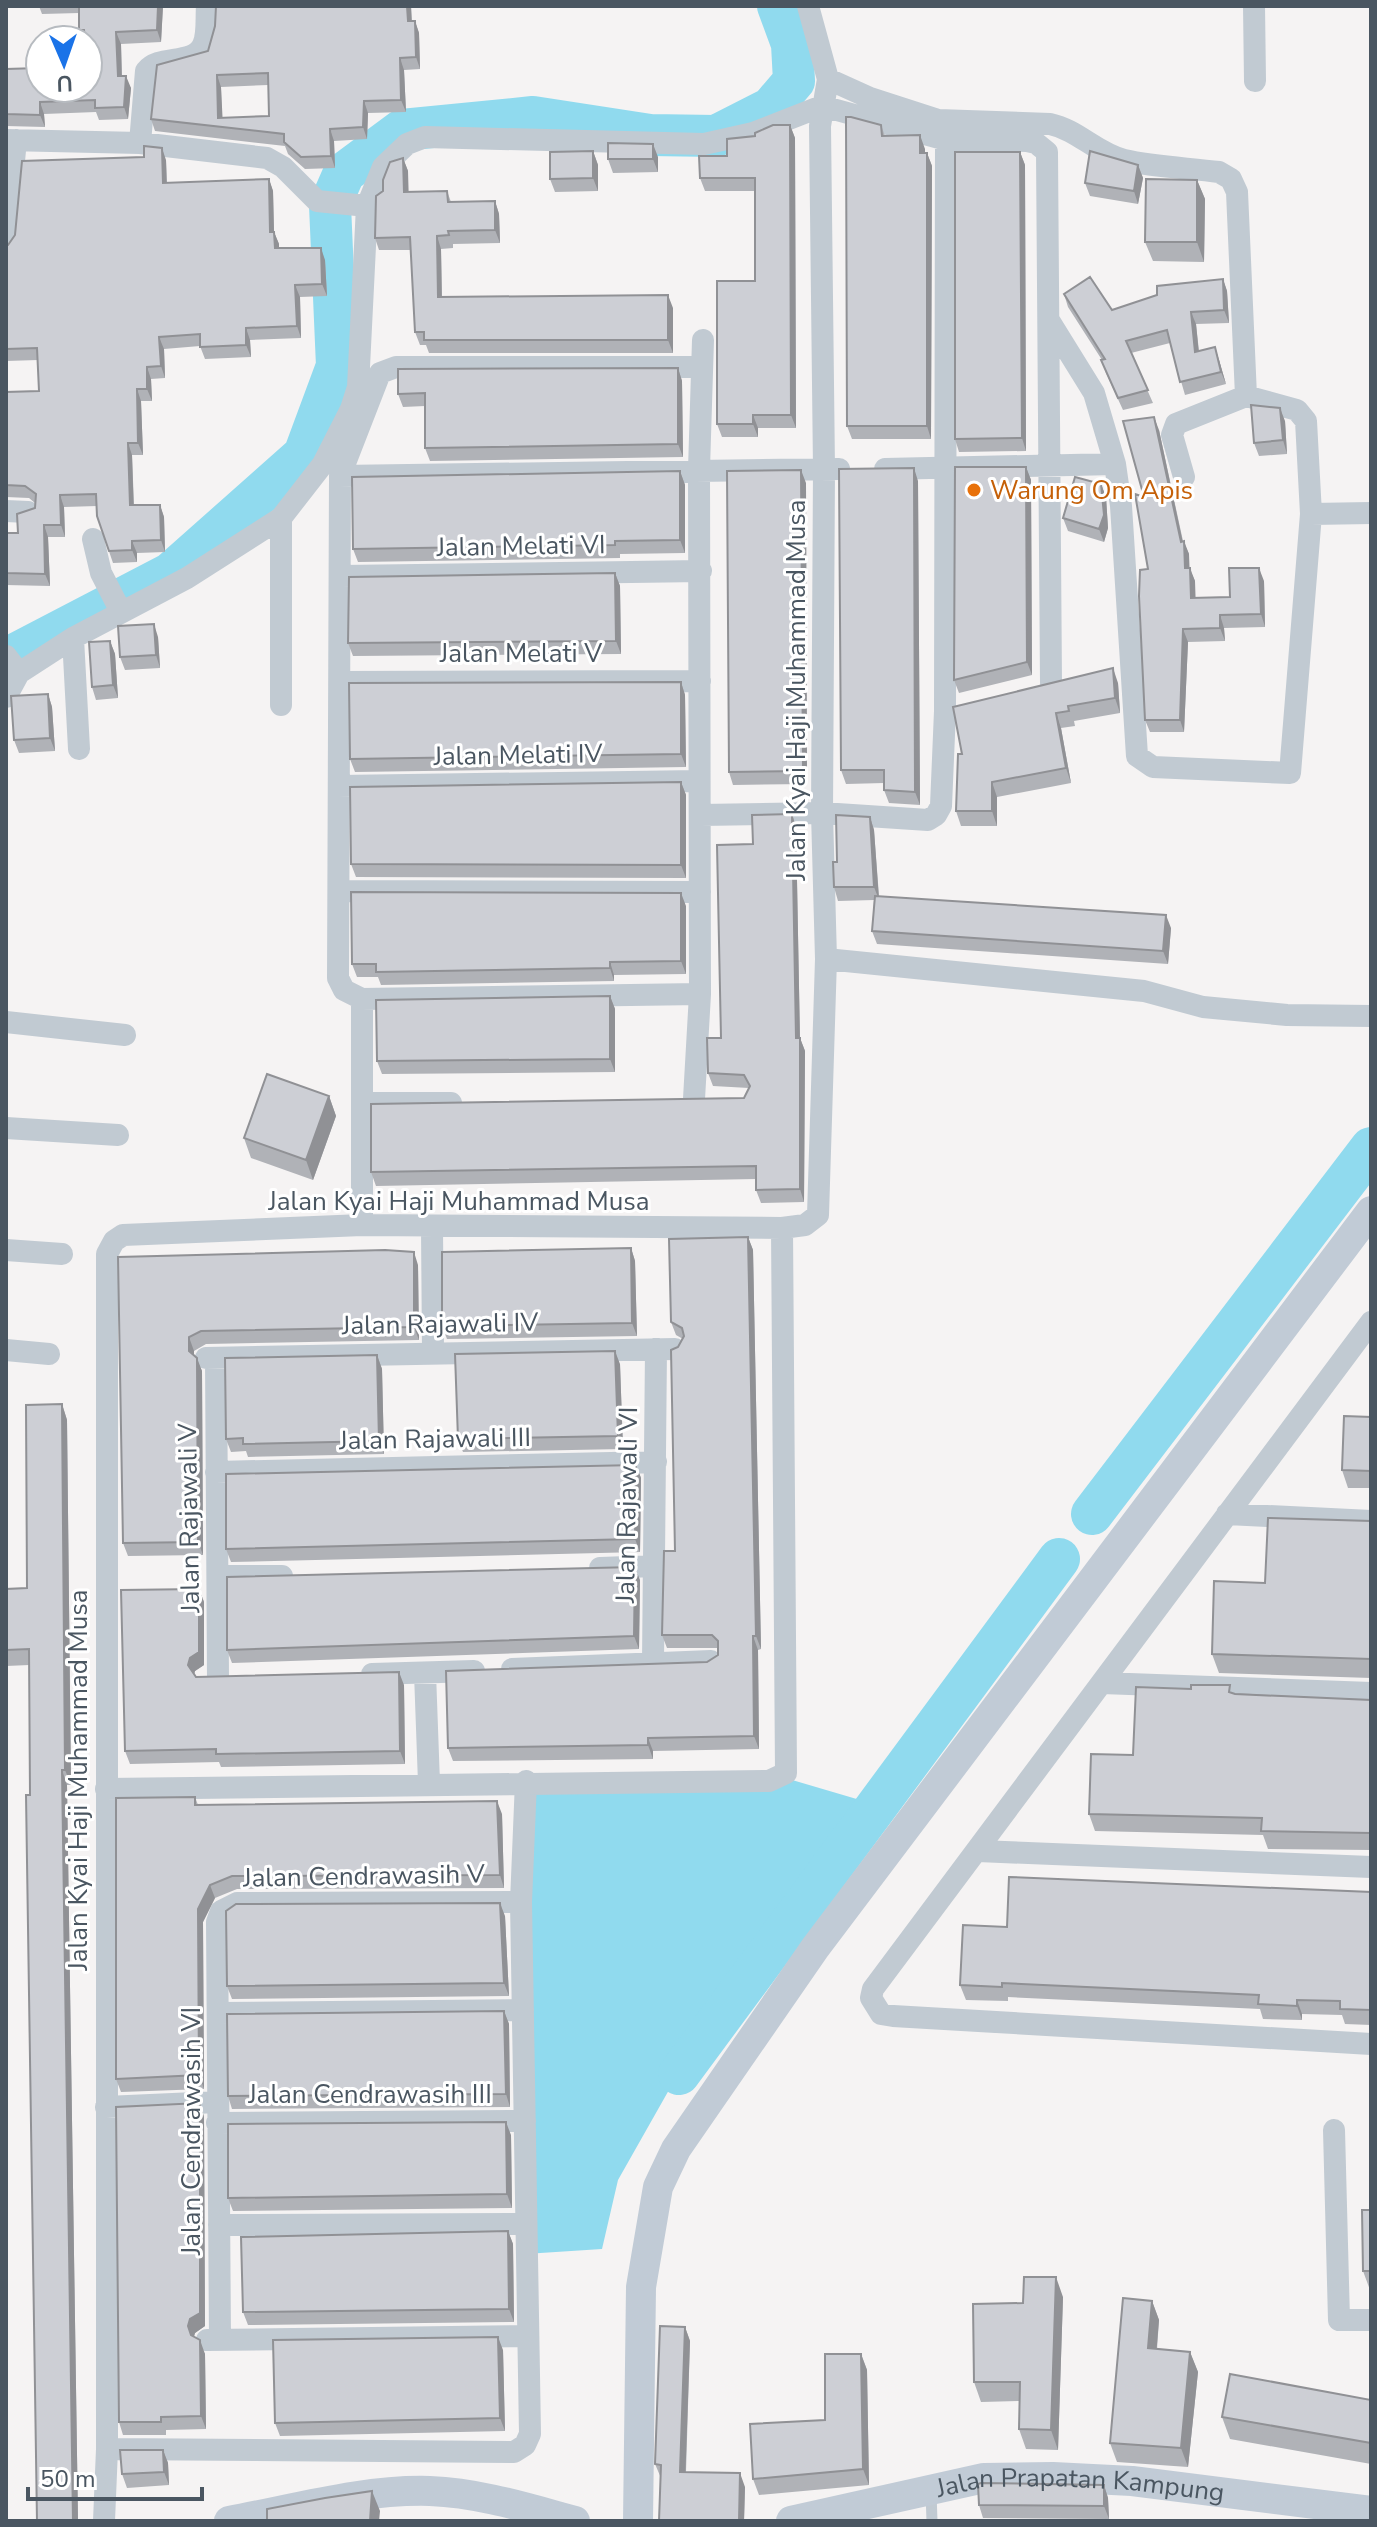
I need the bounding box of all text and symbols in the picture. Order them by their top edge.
north arrow [24,24,104,104]
text: U [56,68,73,98]
place label: Warung Om Apis [990,473,1193,508]
marker: Warung Om Apis [965,481,983,499]
street label: Jalan Kyai Haji Muhammad Musa [779,499,814,882]
street label: Jalan Melati VI [435,527,606,565]
street label: Jalan Melati V [439,636,602,671]
street label: Jalan Melati IV [432,736,603,774]
street label: Jalan Kyai Haji Muhammad Musa [267,1184,650,1219]
street label: Jalan Rajawali IV [340,1305,539,1343]
street label: Jalan Rajawali VI [608,1406,646,1605]
street label: Jalan Rajawali III [338,1420,531,1458]
street label: Jalan Rajawali V [170,1423,208,1614]
street label: Jalan Kyai Haji Muhammad Musa [61,1589,96,1972]
street label: Jalan Cendrawasih V [242,1856,485,1896]
street label: Jalan Cendrawasih VI [174,2007,209,2256]
street label: Jalan Cendrawasih III [247,2077,492,2112]
scale bar [28,2451,202,2501]
street label: Jalan Prapatan Kampung [932,2459,1226,2510]
text: 50 m [40,2463,96,2495]

